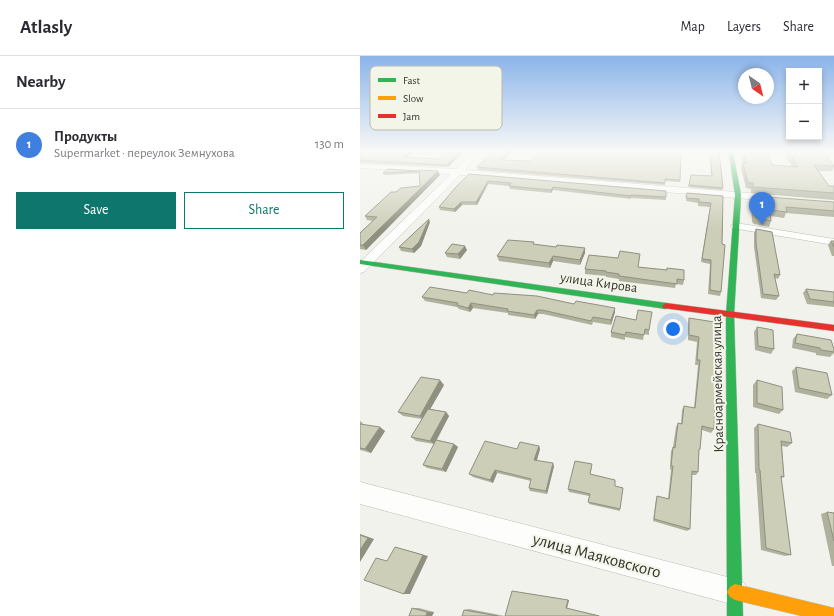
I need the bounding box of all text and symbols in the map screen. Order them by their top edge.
text: Atlasly [20,18,72,37]
text: Map [680,20,705,34]
text: Layers [727,20,761,34]
text: Share [783,20,814,34]
legend [370,66,502,130]
north arrow [738,68,774,104]
map controls [786,68,822,140]
button: + [786,68,822,104]
text: Nearby [16,73,66,90]
text: Fast [403,75,421,86]
text: Slow [403,93,424,104]
button: − [786,104,822,140]
text: Jam [403,111,420,122]
text: Продукты [54,129,117,144]
text: 1 [27,138,31,151]
text: 130 m [315,138,344,151]
text: Supermarket · переулок Земнухова [54,147,235,160]
button: Save [16,192,176,229]
button: Share [184,192,344,229]
pin: 1 [749,192,775,225]
street label: улица Кирова [558,271,639,295]
street label: Красноармейская улица [710,315,726,453]
your location [663,319,683,339]
street label: улица Маяковского [530,530,663,582]

